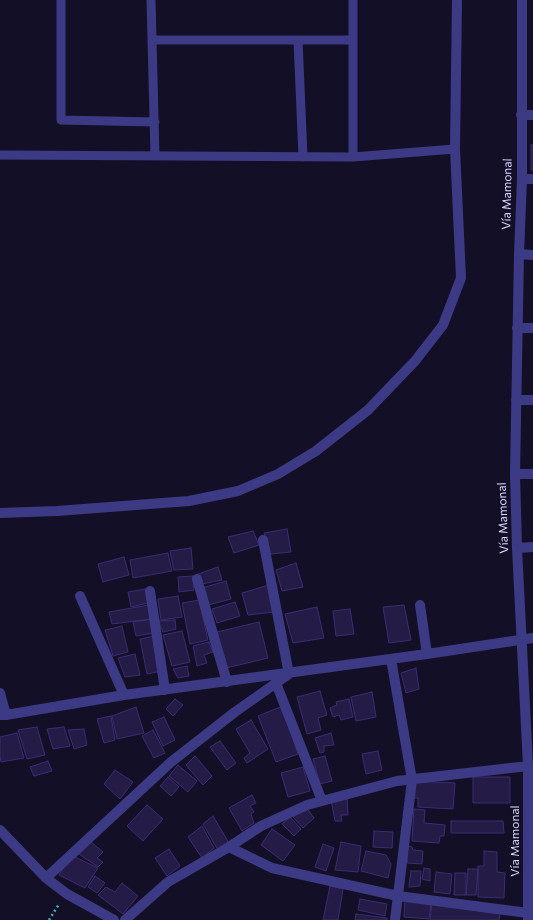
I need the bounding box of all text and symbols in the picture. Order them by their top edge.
street label: Vía Mamonal [499,158,515,230]
street label: Vía Mamonal [495,482,511,554]
street label: Vía Mamonal [508,805,522,877]

